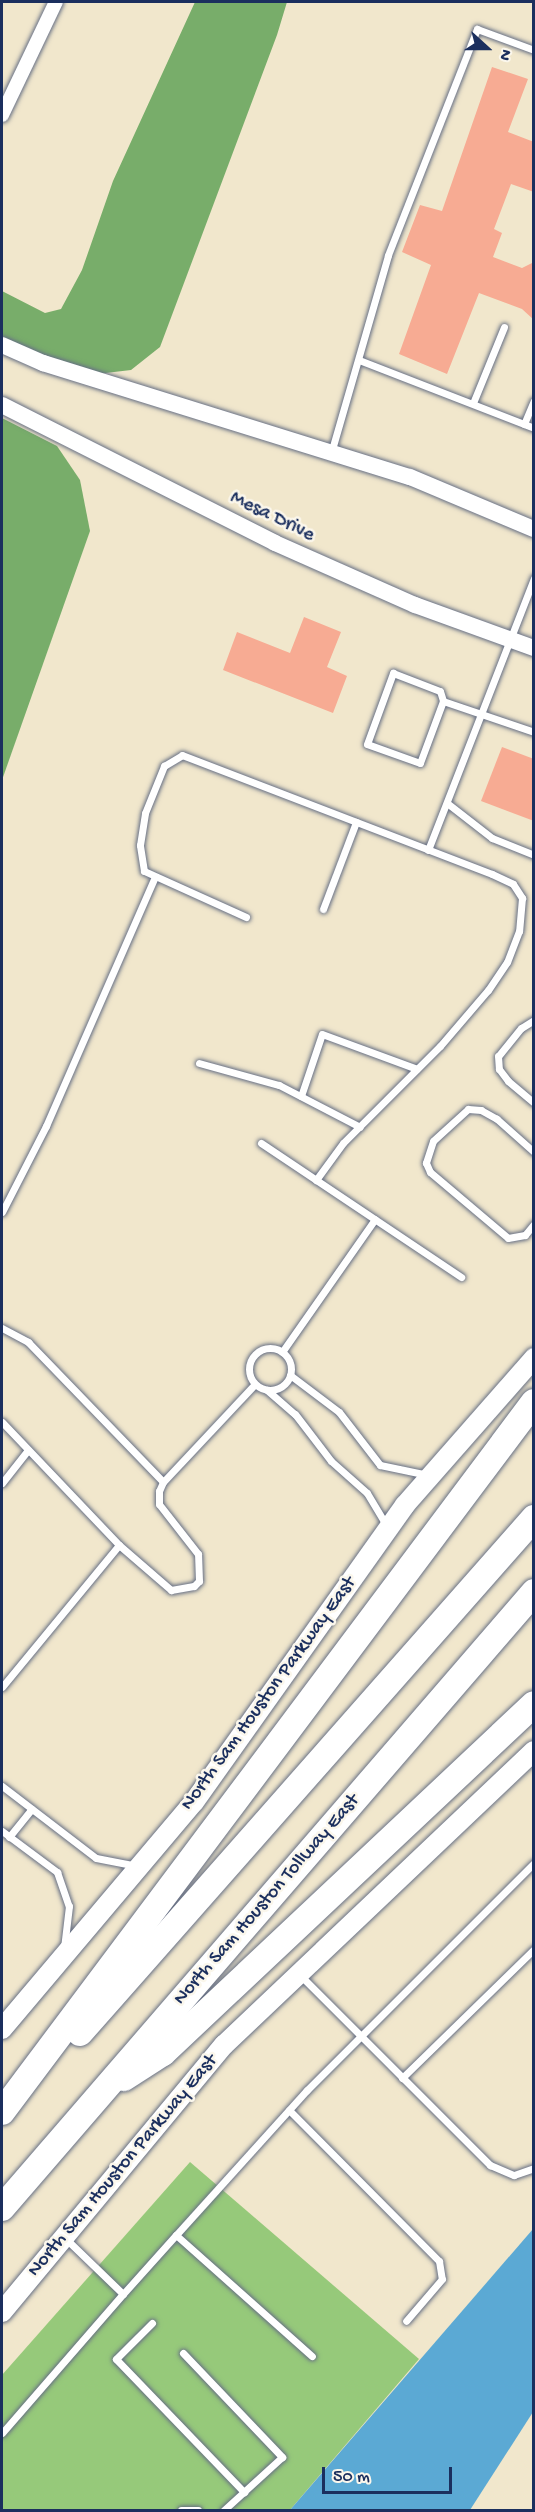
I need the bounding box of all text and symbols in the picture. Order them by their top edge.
north arrow [457,18,517,78]
text: N [494,46,515,63]
street label: Mesa Drive [226,486,318,548]
street label: North Sam Houston Parkway East [176,1572,362,1816]
street label: North Sam Houston Tollway East [169,1790,365,2010]
street label: North Sam Houston Parkway East [23,2050,223,2282]
scale bar [325,2455,456,2493]
text: 50 m [333,2467,370,2488]

